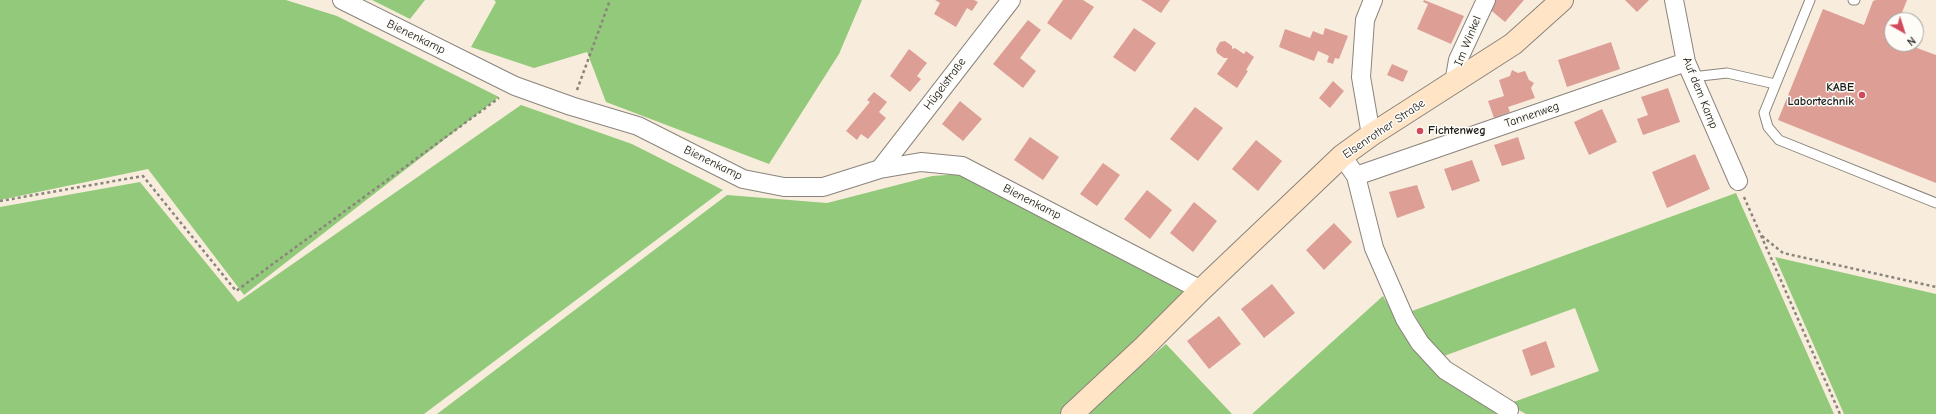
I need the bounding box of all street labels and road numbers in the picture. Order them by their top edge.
street label: Im Winkel [1451,14,1485,68]
street label: Bienenkamp [384,17,448,57]
street label: Hügelstraße [921,55,969,113]
street label: Auf dem Kamp [1679,55,1721,131]
street label: Elsenrother Straße [1340,96,1428,162]
street label: Tannenweg [1503,99,1561,131]
street label: Bienenkamp [681,143,745,183]
street label: Bienenkamp [1000,181,1064,223]

